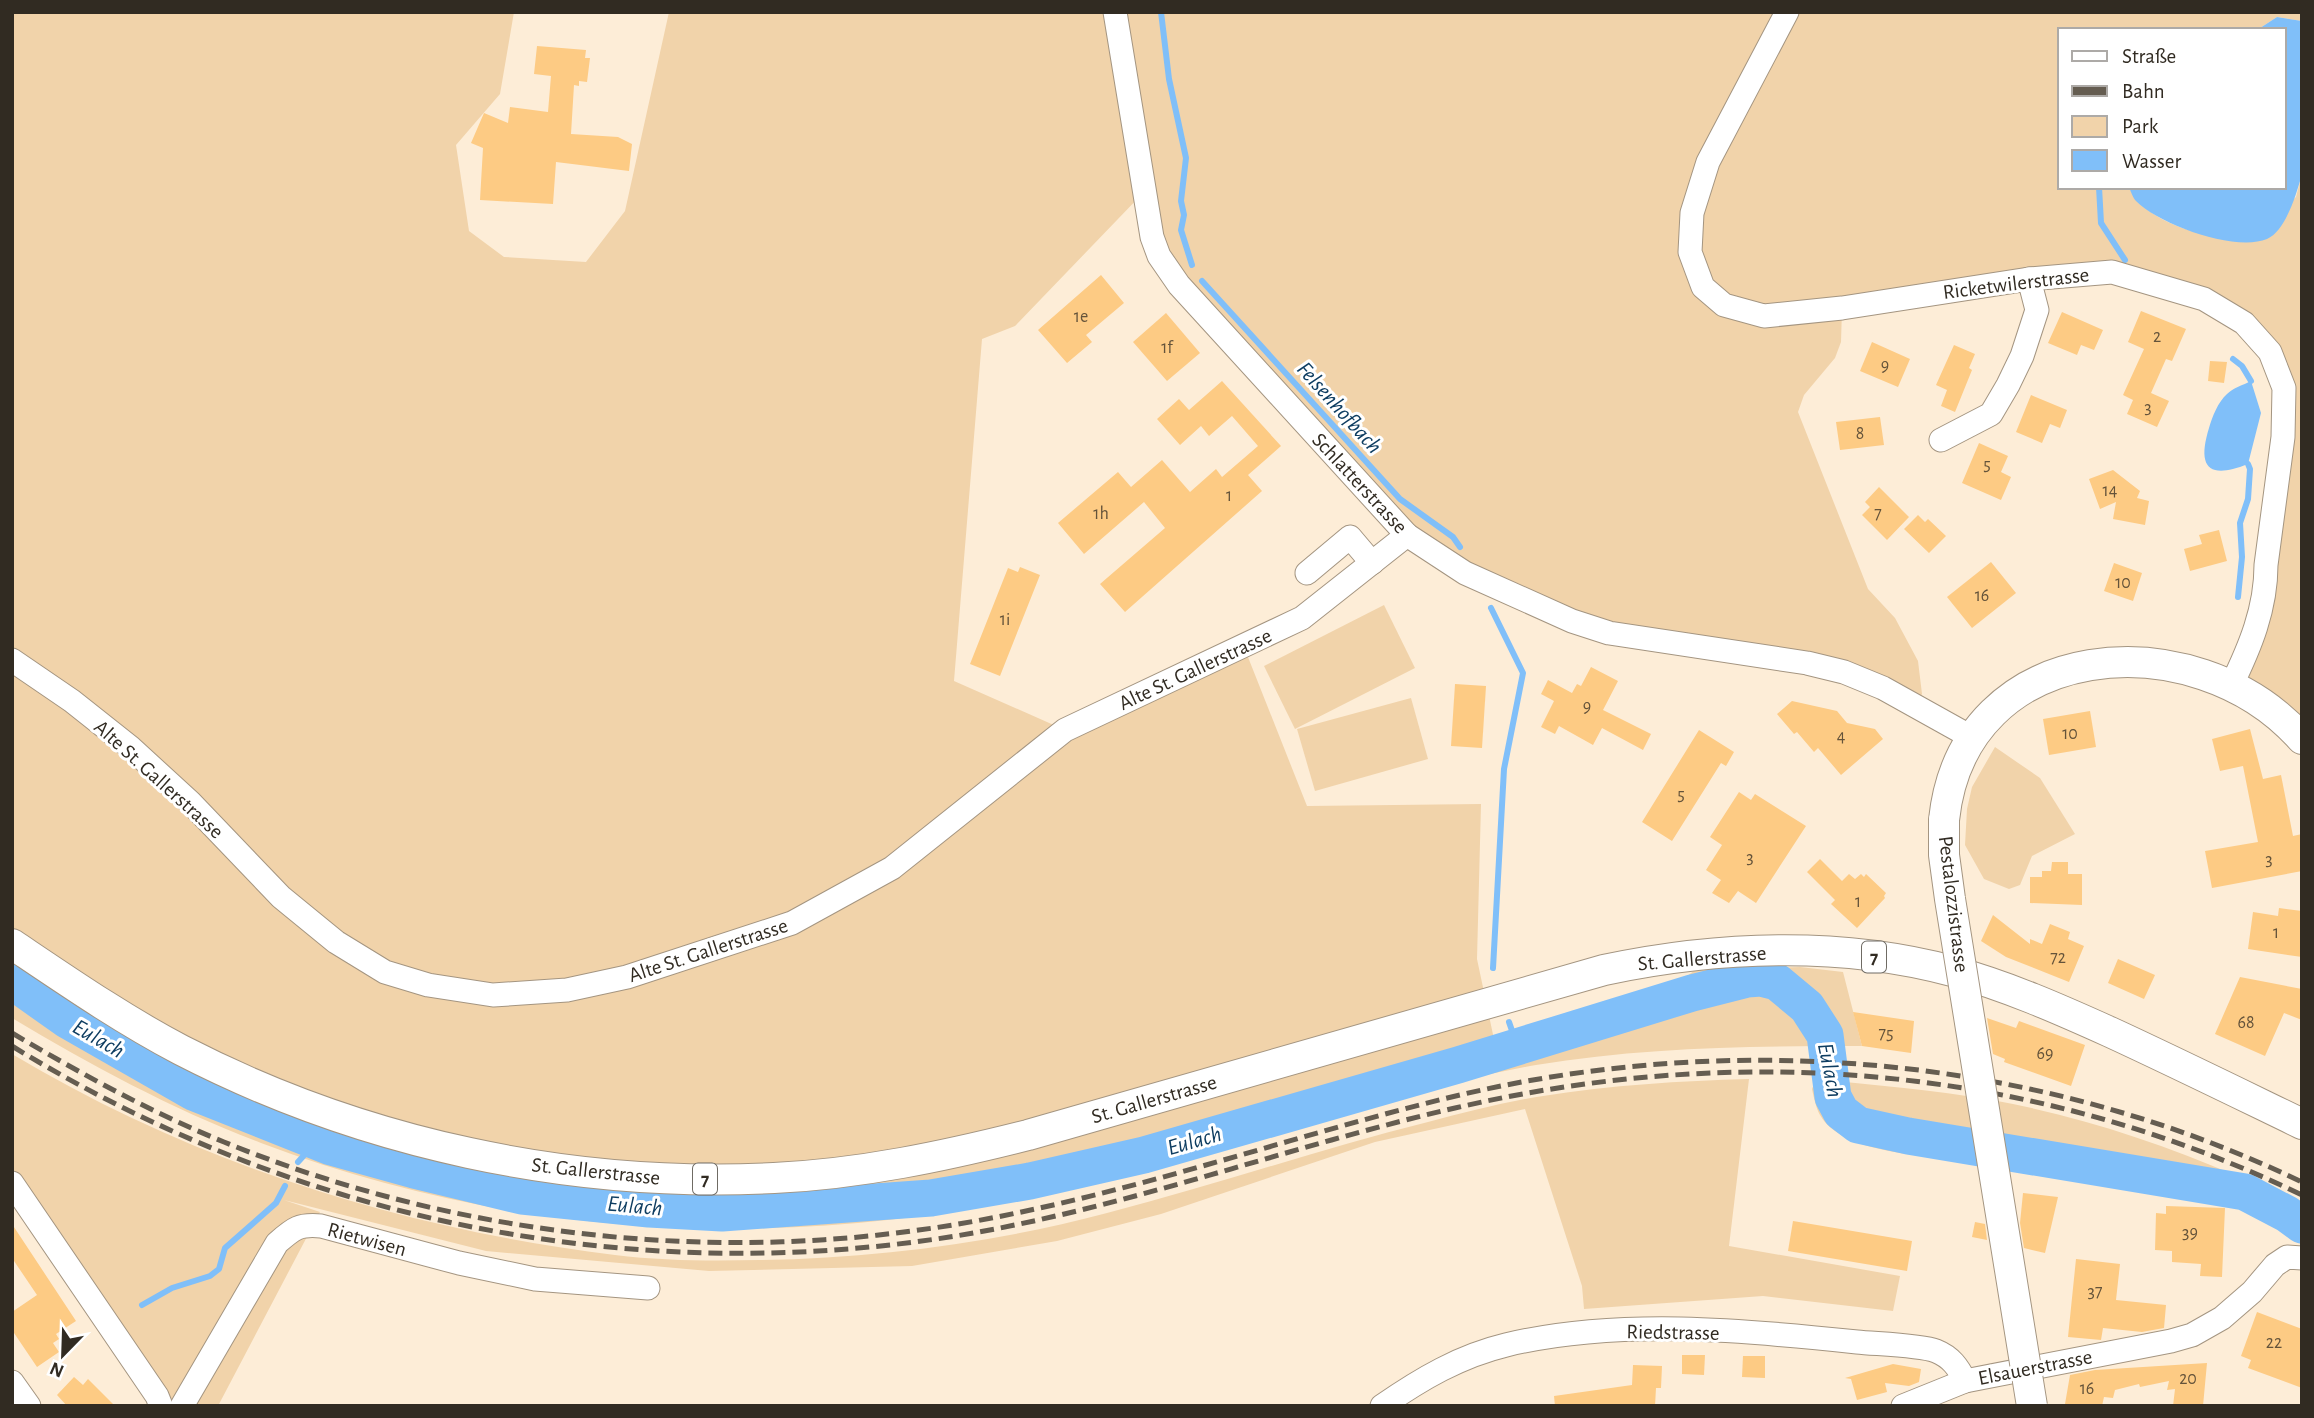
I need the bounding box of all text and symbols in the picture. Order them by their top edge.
legend [2058,28,2286,189]
text: Straße [2122,46,2176,67]
text: Bahn [2122,81,2165,102]
text: Park [2122,116,2159,137]
text: Wasser [2122,151,2182,172]
street label: Ricketwilerstrasse [1942,264,2090,303]
house number: 1e [1074,308,1088,326]
house number: 2 [2153,328,2161,346]
house number: 1f [1161,339,1174,357]
house number: 9 [1881,357,1889,375]
water label: Felsenhofbach [1292,358,1386,458]
house number: 3 [2144,399,2152,417]
house number: 8 [1856,425,1864,443]
street label: Schlatterstrasse [1308,429,1411,538]
house number: 5 [1983,456,1991,474]
house number: 14 [2103,482,2118,500]
house number: 1 [1226,487,1232,505]
house number: 1h [1093,505,1109,523]
house number: 7 [1874,505,1882,523]
house number: 10 [2115,574,2131,592]
house number: 16 [1975,587,1989,605]
house number: 1i [1000,611,1010,629]
street label: Alte St. Gallerstrasse [1116,625,1275,714]
house number: 9 [1583,698,1591,716]
street label: Alte St. Gallerstrasse [90,716,227,843]
house number: 10 [2062,725,2078,743]
house number: 4 [1837,728,1846,746]
house number: 5 [1677,786,1685,804]
street label: Pestalozzistrasse [1935,835,1972,974]
house number: 3 [1746,849,1754,867]
house number: 3 [2265,851,2273,869]
house number: 1 [1855,893,1861,911]
street label: Alte St. Gallerstrasse [626,915,790,986]
house number: 1 [2273,924,2279,942]
street label: St. Gallerstrasse [1637,942,1767,975]
road number: 7 [1862,942,1886,973]
house number: 72 [2050,949,2066,967]
house number: 68 [2238,1014,2255,1032]
water label: Eulach [69,1016,128,1063]
house number: 75 [1878,1025,1894,1043]
water label: Eulach [1813,1041,1846,1100]
house number: 69 [2037,1045,2053,1063]
street label: St. Gallerstrasse [1089,1072,1219,1127]
water label: Eulach [1165,1123,1224,1160]
street label: St. Gallerstrasse [531,1154,661,1189]
road number: 7 [693,1163,717,1194]
water label: Eulach [606,1193,663,1220]
street label: Rietwisen [325,1219,409,1260]
house number: 39 [2182,1224,2198,1242]
house number: 37 [2088,1283,2102,1301]
north arrow [28,1320,98,1390]
street label: Riedstrasse [1626,1321,1720,1344]
house number: 22 [2266,1334,2282,1352]
street label: Elsauerstrasse [1976,1346,2094,1389]
text: N [47,1358,67,1381]
house number: 20 [2179,1370,2197,1388]
house number: 16 [2080,1380,2094,1398]

